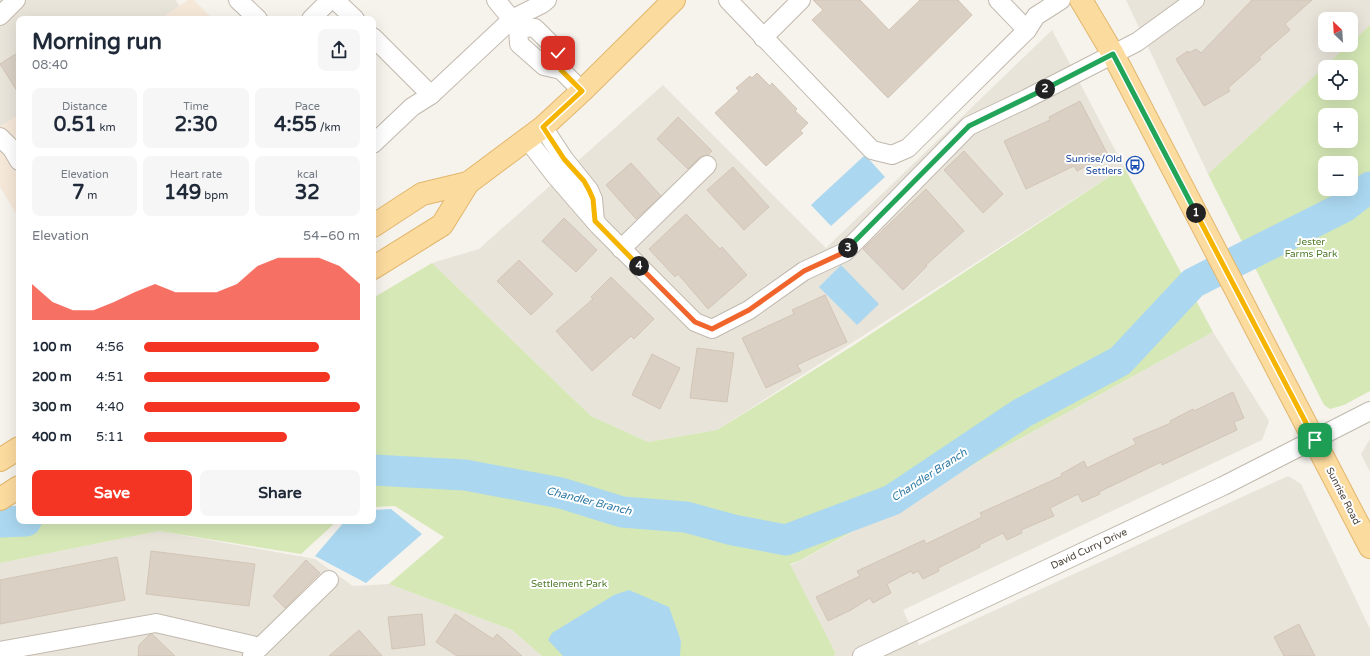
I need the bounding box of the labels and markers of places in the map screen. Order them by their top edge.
pin [541,36,575,70]
pin: 2 [1035,79,1055,99]
place label: Sunrise/Old Settlers [1066,153,1122,177]
bus stop icon: Sunrise/Old Settlers [1125,155,1145,175]
pin: 1 [1186,203,1206,223]
pin: 3 [838,238,858,258]
pin: 4 [629,256,649,276]
pin [1298,423,1332,457]

